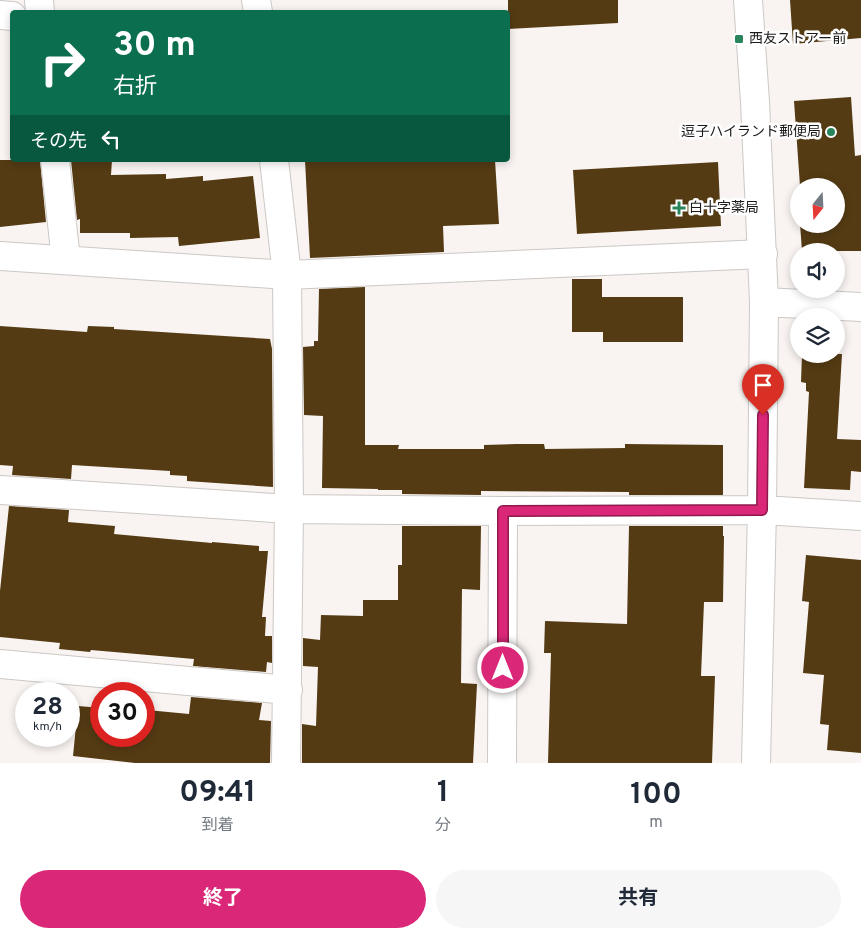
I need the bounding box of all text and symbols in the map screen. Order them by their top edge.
text: 30 m [113,24,196,68]
icon: right [30,30,95,95]
place label: 西友ストアー前 [749,30,846,48]
marker: 西友ストアー前 [733,33,745,45]
text: 右折 [113,74,157,101]
place label: 逗子ハイランド郵便局 [681,124,821,141]
icon: left [97,125,125,153]
marker: 逗子ハイランド郵便局 [825,126,837,138]
text: その先 [30,130,87,154]
north arrow [790,178,845,232]
map controls [790,178,845,363]
place label: 白十字薬局 [689,200,759,217]
marker: 白十字薬局 [673,202,685,214]
button: sound [790,243,845,298]
button: layers [790,308,845,363]
pin [742,364,784,415]
icon: arrive [749,371,777,399]
position arrow [476,641,528,693]
speed limit sign: 30 [90,682,155,747]
text: 28 [32,692,63,724]
text: km/h [33,719,62,735]
text: 09:41 [179,775,256,812]
text: 1 [437,775,449,812]
text: 100 [630,777,682,814]
text: m [649,813,663,833]
text: 到着 [202,816,234,836]
text: 分 [435,816,451,836]
button: 終了 [20,870,426,928]
button: 共有 [436,870,841,928]

